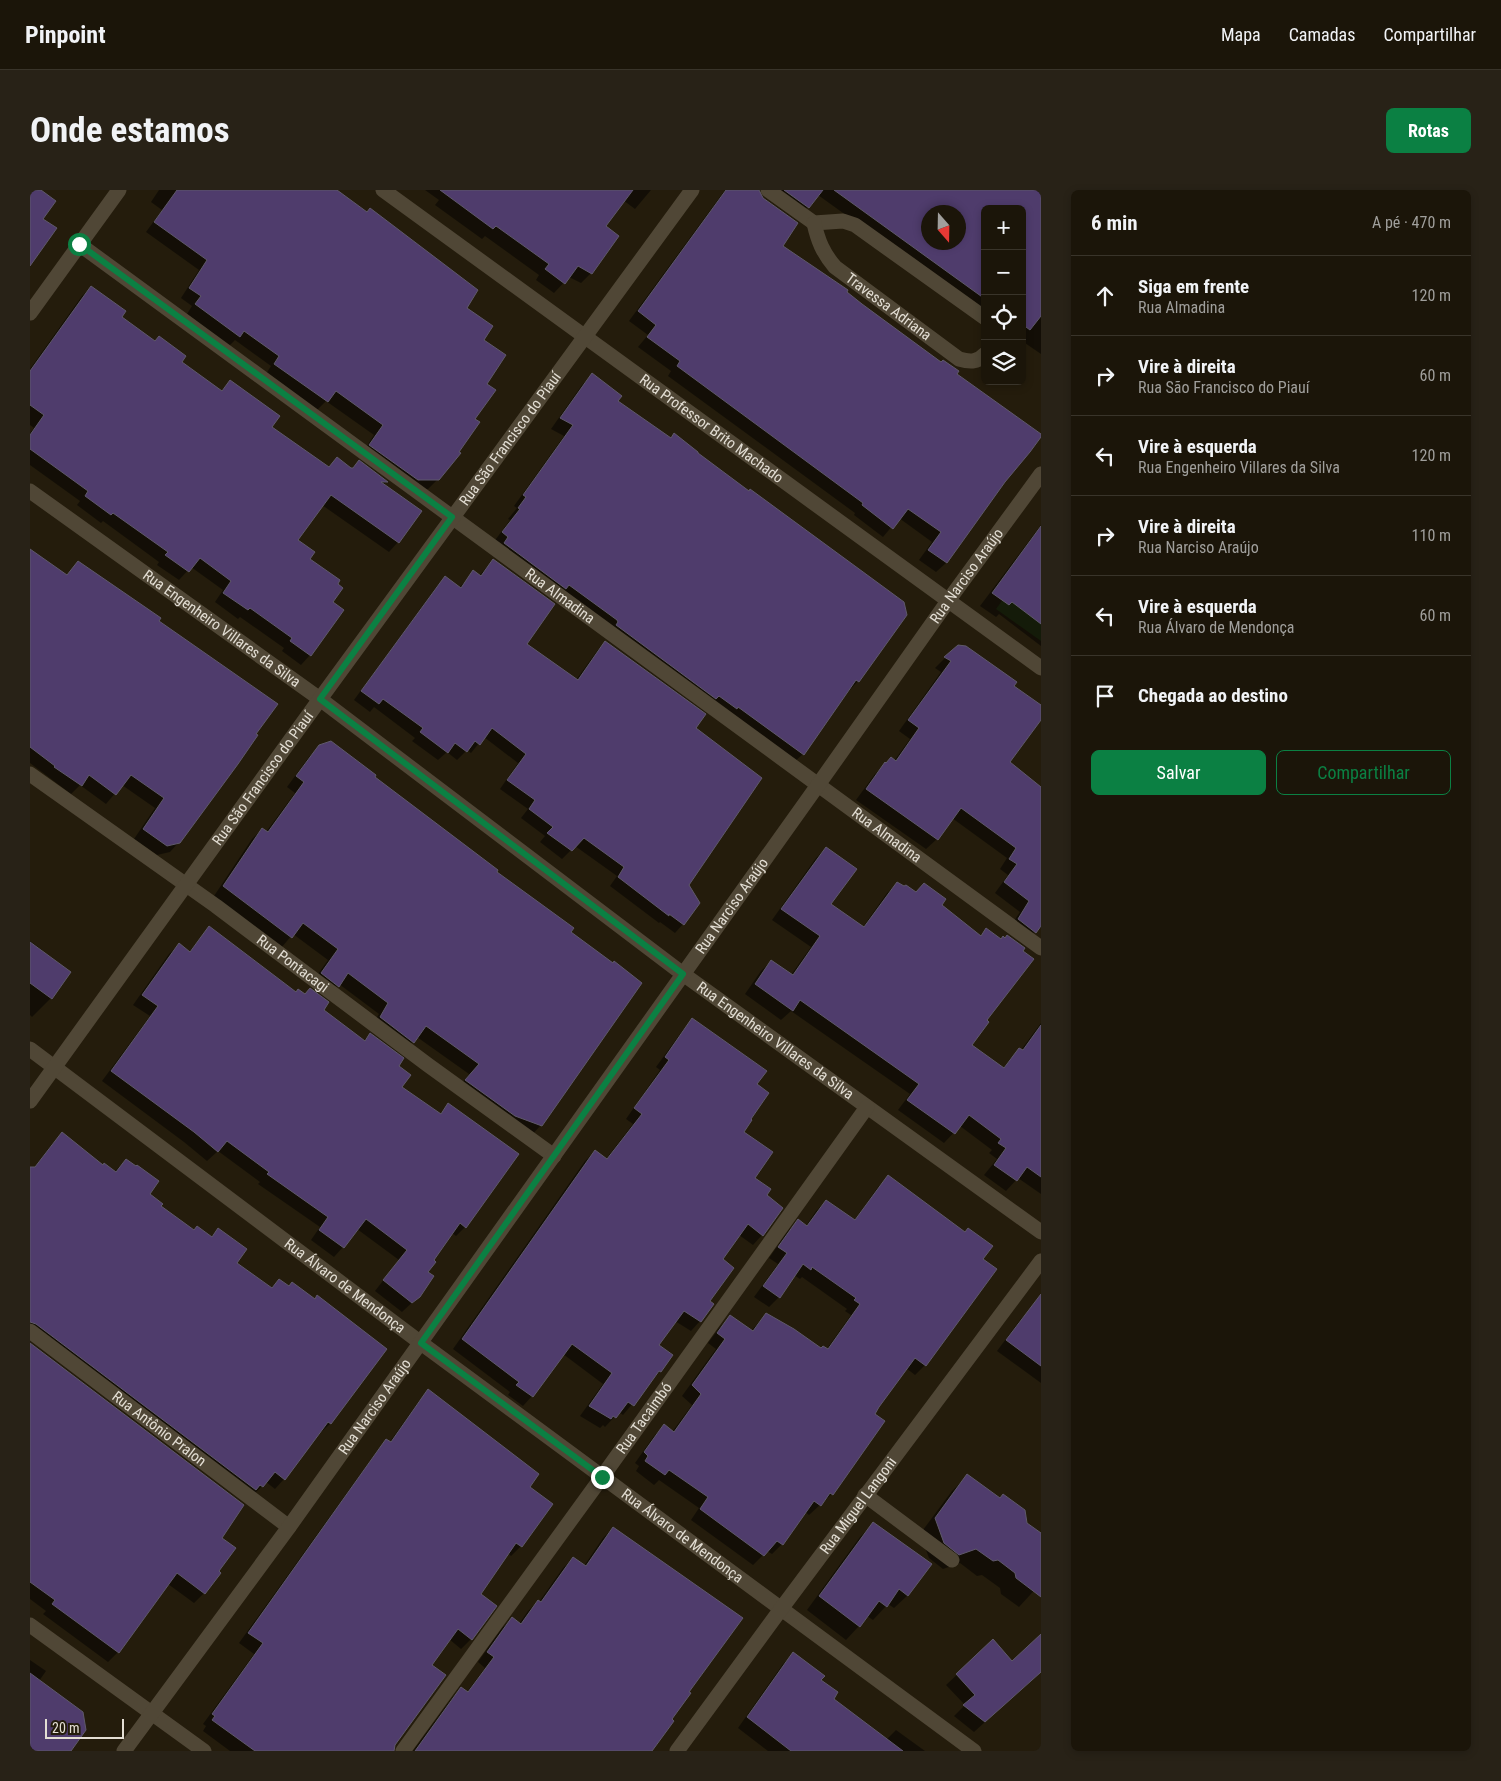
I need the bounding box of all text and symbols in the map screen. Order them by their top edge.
text: Pinpoint [25,21,106,49]
text: Mapa [1221,24,1261,45]
text: Camadas [1289,24,1355,45]
text: Compartilhar [1383,24,1476,45]
button: Rotas [1386,108,1471,153]
text: Onde estamos [30,110,230,151]
north arrow [921,205,966,250]
map controls [981,205,1026,385]
button: + [981,205,1026,250]
text: 6 min [1091,211,1138,235]
text: A pé · 470 m [1372,213,1451,232]
route start [68,233,91,256]
button: − [981,250,1026,295]
street label: Travessa Adriana [842,269,935,344]
text: Siga em frente [1138,275,1249,298]
icon: ahead [1091,282,1119,310]
text: 120 m [1412,286,1451,305]
button: locate [981,295,1026,340]
text: Rua Almadina [1138,298,1225,317]
button: layers [981,340,1026,385]
text: Vire à direita [1138,355,1236,378]
icon: right [1091,362,1119,390]
text: 60 m [1419,366,1451,385]
street label: Rua São Francisco do Piauí [455,367,566,509]
street label: Rua Professor Brito Machado [636,370,787,487]
text: Rua São Francisco do Piauí [1138,378,1310,397]
text: Vire à esquerda [1138,435,1257,458]
icon: left [1091,442,1119,470]
text: 120 m [1412,446,1451,465]
text: Rua Engenheiro Villares da Silva [1138,458,1340,477]
text: Vire à direita [1138,515,1236,538]
icon: right [1091,522,1119,550]
street label: Rua Narciso Araújo [926,525,1007,627]
text: 110 m [1412,526,1451,545]
text: Rua Narciso Araújo [1138,538,1259,557]
street label: Rua Almadina [522,565,598,627]
street label: Rua Engenheiro Villares da Silva [140,566,304,691]
text: Vire à esquerda [1138,595,1257,618]
icon: left [1091,602,1119,630]
text: 60 m [1419,606,1451,625]
text: Rua Álvaro de Mendonça [1138,618,1295,637]
icon: arrive [1091,682,1119,710]
text: Chegada ao destino [1138,684,1288,707]
street label: Rua São Francisco do Piauí [208,706,318,849]
button: Salvar [1091,750,1266,795]
button: Compartilhar [1276,750,1451,795]
street label: Rua Almadina [848,804,925,867]
street label: Rua Narciso Araújo [692,855,772,957]
street label: Rua Pontacagi [253,931,332,996]
street label: Rua Engenheiro Villares da Silva [693,978,857,1103]
street label: Rua Álvaro de Mendonça [281,1234,409,1337]
street label: Rua Narciso Araújo [335,1355,415,1458]
street label: Rua Tacaimbó [612,1379,676,1457]
street label: Rua Antônio Pralon [109,1387,210,1470]
street label: Rua Miguel Langoni [816,1454,900,1558]
route end [591,1466,614,1489]
street label: Rua Álvaro de Mendonça [618,1485,747,1587]
scale bar [45,1716,124,1739]
text: 20 m [52,1720,80,1736]

